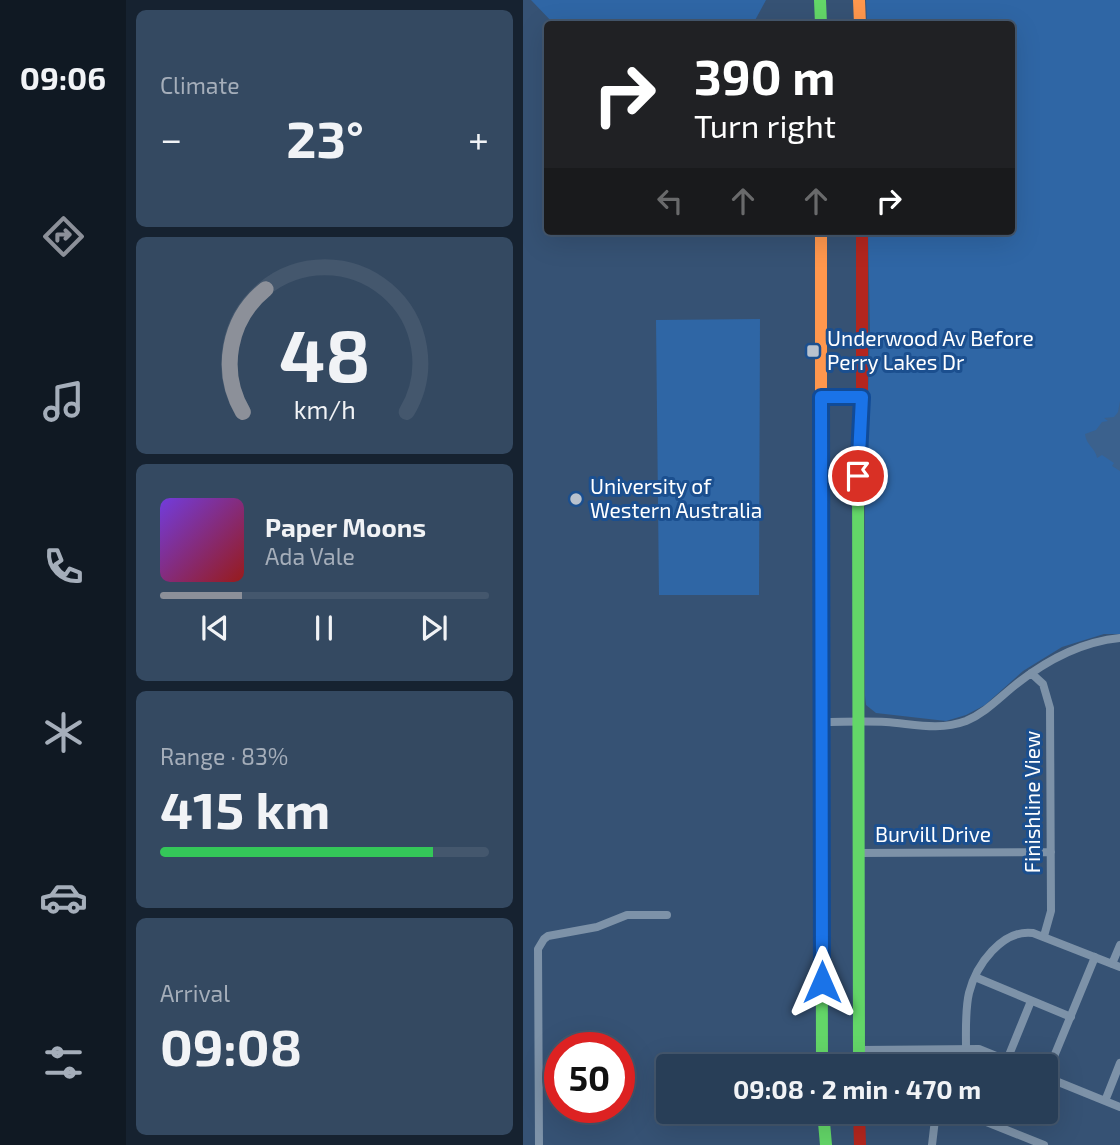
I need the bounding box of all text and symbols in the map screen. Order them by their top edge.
text: 390 m [694,46,835,105]
icon: right [579,49,670,140]
text: 09:06 [20,58,106,96]
text: Climate [160,71,240,99]
text: 23° [286,106,364,168]
text: Turn right [694,106,836,144]
text: − [160,115,182,161]
text: + [468,115,489,161]
icon: left [651,182,689,220]
icon: ahead [724,182,762,220]
icon: ahead [797,182,835,220]
icon: right [870,182,908,220]
icon: directions [39,212,88,261]
text: 48 [279,309,370,397]
place label: Underwood Av Before Perry Lakes Dr [827,325,1034,374]
marker: Underwood Av Before Perry Lakes Dr [805,343,821,359]
icon: music [39,377,88,426]
text: km/h [293,393,356,423]
pin [828,446,888,506]
icon: arrive [839,457,877,495]
place label: University of Western Australia [590,473,762,522]
marker: University of Western Australia [568,491,584,507]
text: Paper Moons [265,511,426,542]
icon: phone [39,542,88,591]
text: Ada Vale [265,542,355,570]
icon: previous [196,609,234,647]
icon: pause [305,609,343,647]
icon: next [415,609,453,647]
icon: climate [39,708,88,757]
street label: Finishline View [1019,731,1044,873]
text: Range · 83% [160,742,288,770]
text: 415 km [160,777,330,839]
street label: Burvill Drive [875,821,991,846]
icon: car [39,873,88,922]
position arrow [785,945,859,1019]
text: Arrival [160,979,230,1007]
text: 09:08 [160,1014,302,1076]
speed limit sign: 50 [544,1032,635,1123]
icon: filters [39,1038,88,1087]
text: 09:08 · 2 min · 470 m [733,1073,981,1104]

